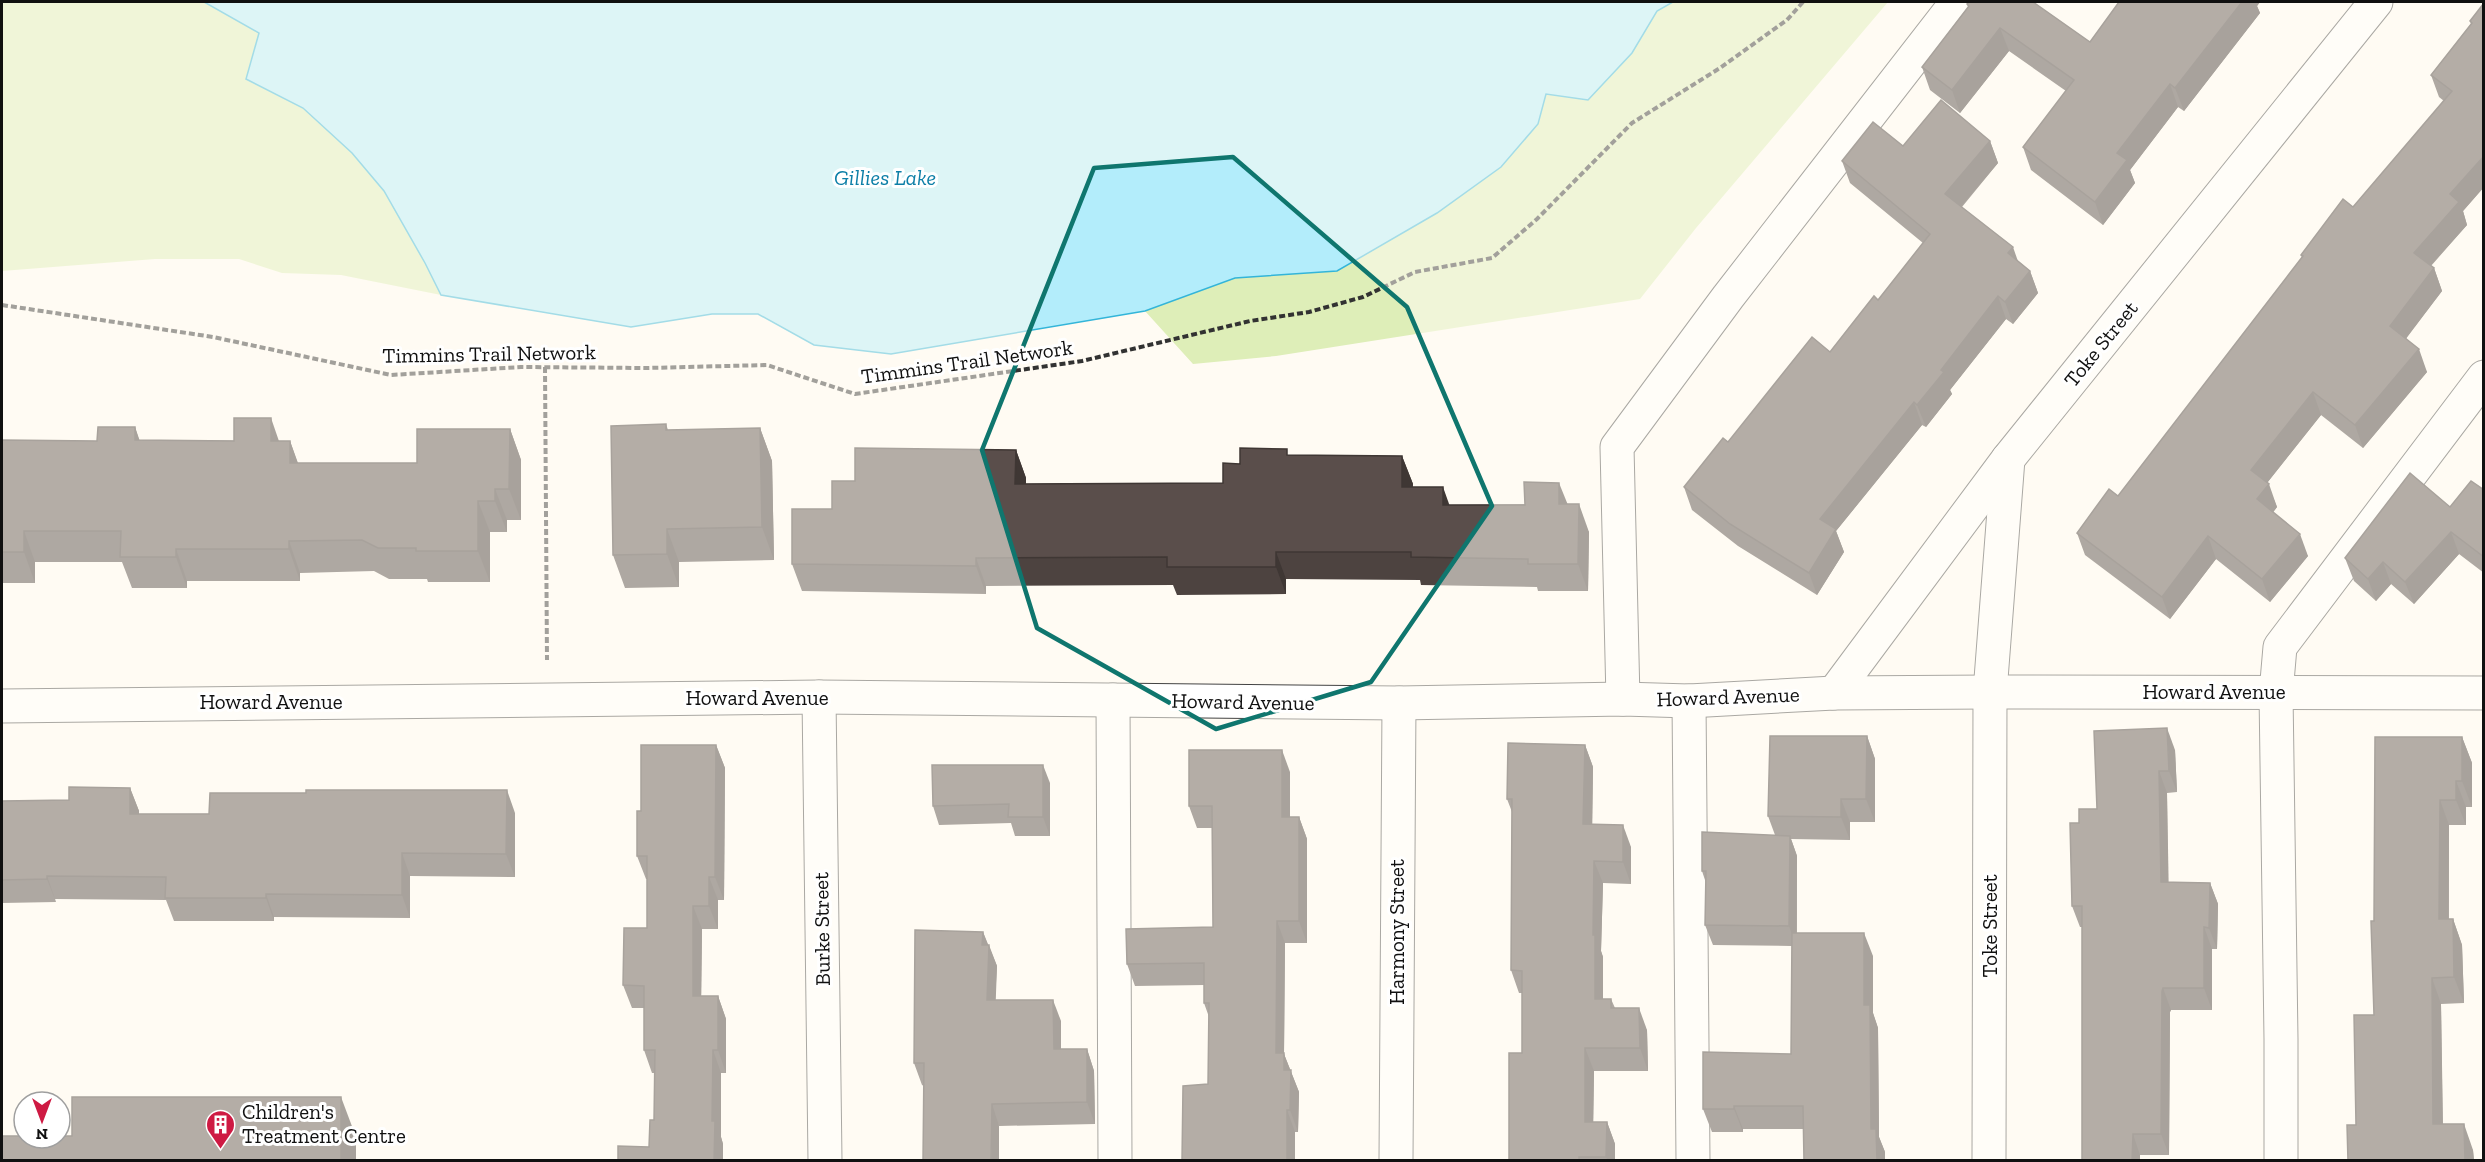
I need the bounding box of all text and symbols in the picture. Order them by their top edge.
water label: Gillies Lake [834,164,936,191]
street label: Toke Street [2058,296,2143,392]
street label: Timmins Trail Network [859,334,1074,389]
street label: Timmins Trail Network [382,339,596,368]
street label: Howard Avenue [2142,679,2286,704]
street label: Howard Avenue [1656,682,1800,711]
street label: Howard Avenue [685,685,829,710]
street label: Howard Avenue [1171,688,1315,715]
street label: Howard Avenue [199,689,343,714]
street label: Harmony Street [1384,859,1409,1005]
street label: Burke Street [808,872,835,986]
street label: Toke Street [1977,874,2002,977]
north arrow [12,1090,72,1150]
place label: Children's Treatment Centre [242,1099,406,1148]
building icon: Children's Treatment Centre [205,1108,237,1150]
text: N [36,1125,48,1144]

